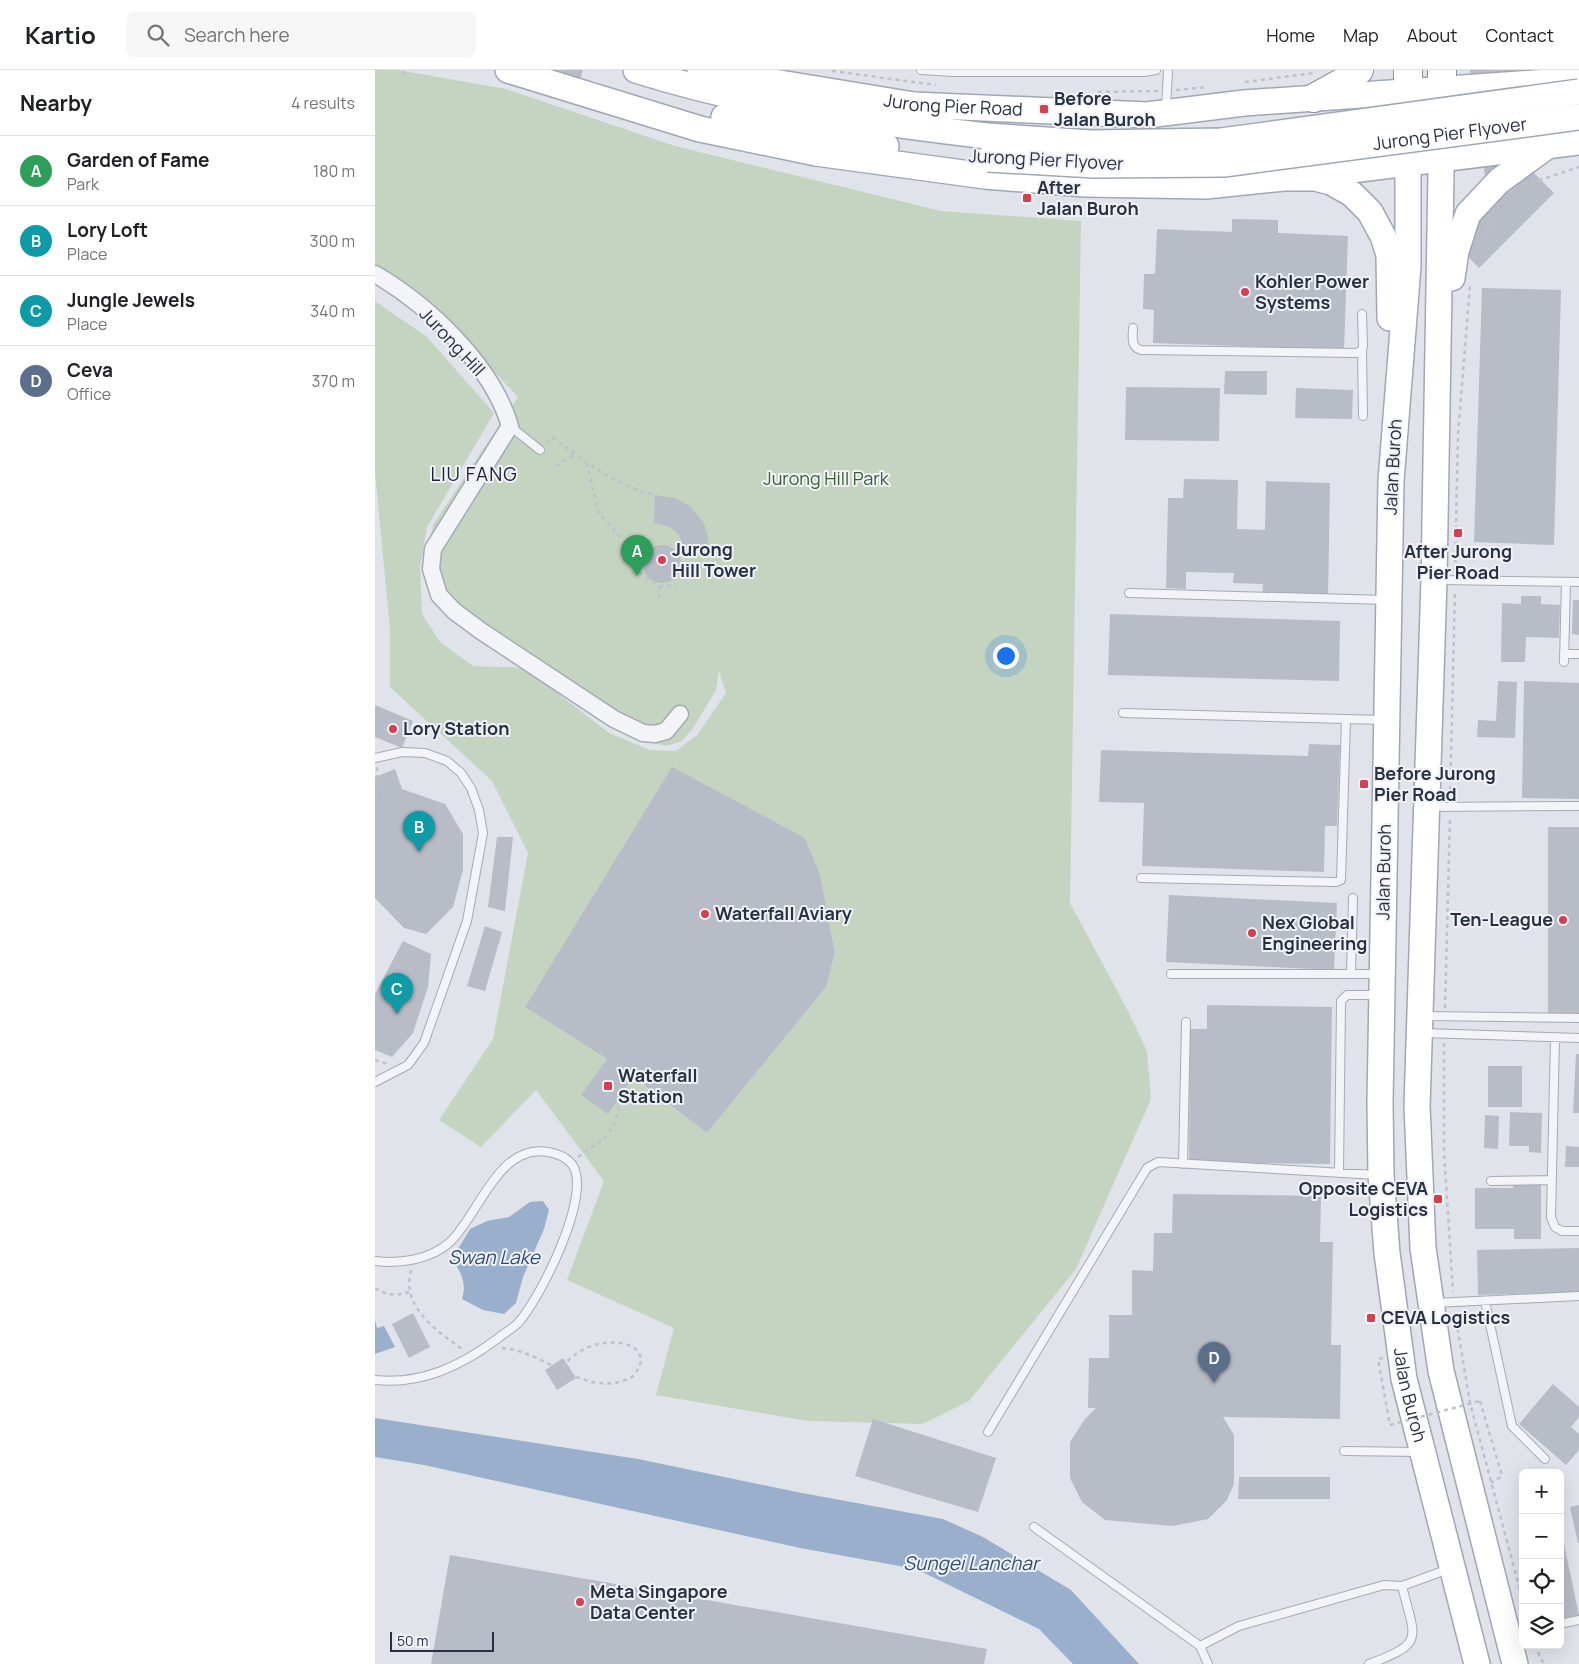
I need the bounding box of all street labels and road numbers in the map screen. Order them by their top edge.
street label: Jurong Pier Road [882,87,1023,121]
street label: Jurong Pier Flyover [1371,111,1529,155]
street label: Jurong Pier Flyover [968,143,1125,175]
street label: Jurong Hill [415,302,491,381]
street label: Jalan Buroh [1377,418,1407,516]
street label: Jalan Buroh [1370,824,1396,920]
street label: Jalan Buroh [1389,1346,1433,1445]

